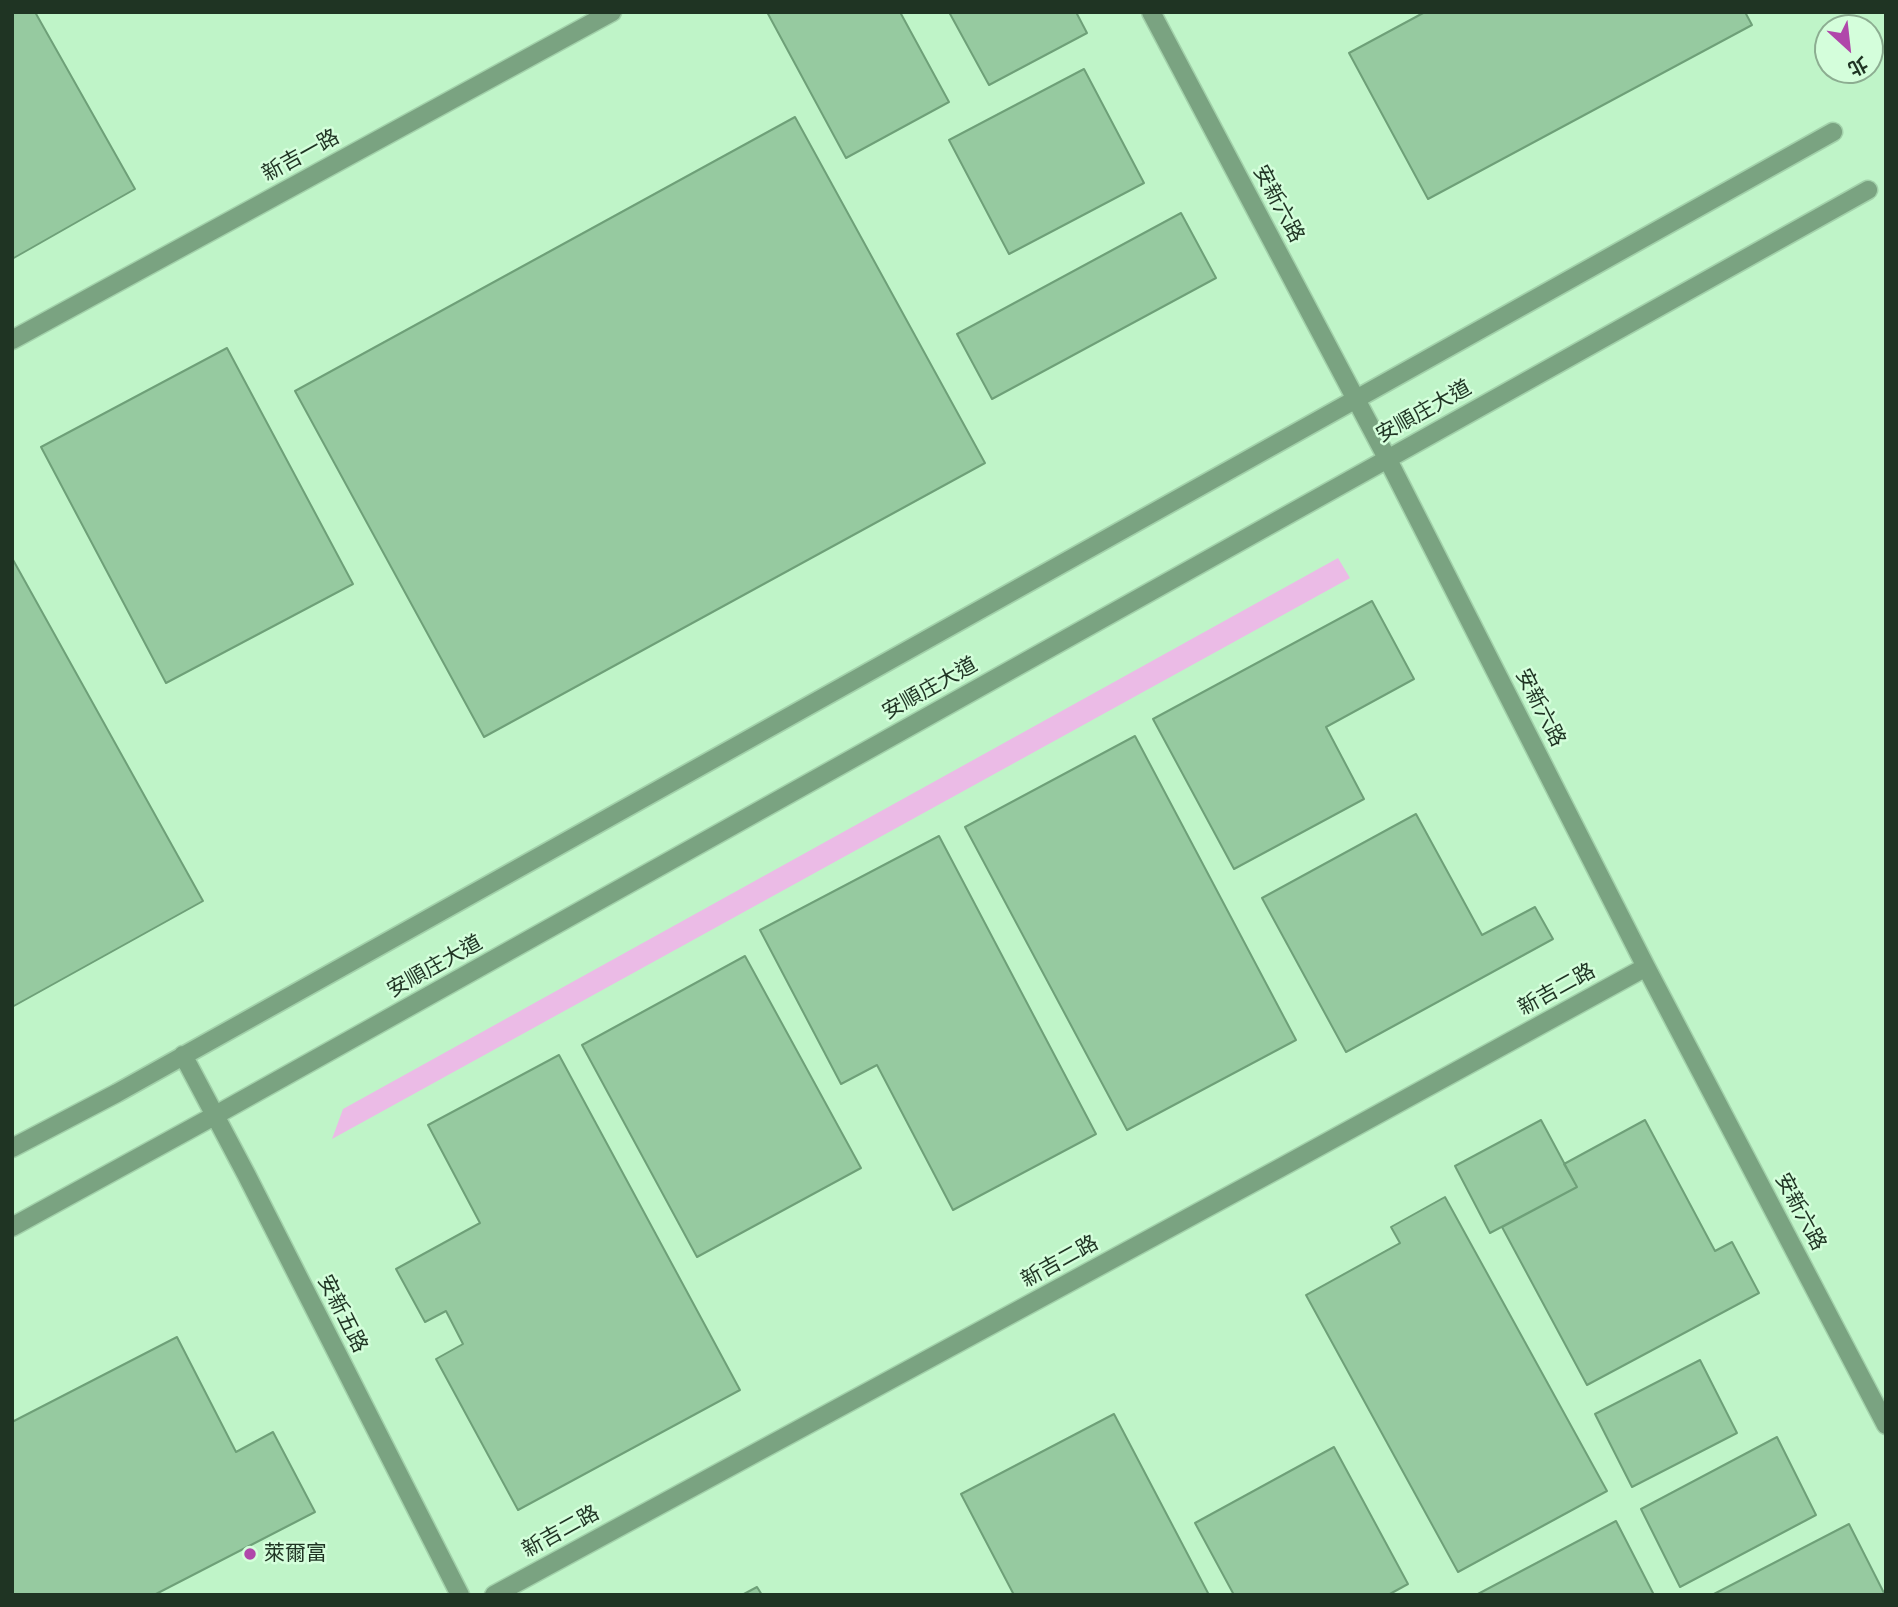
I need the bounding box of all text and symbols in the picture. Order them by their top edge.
north arrow [1814,14,1884,84]
text: 北 [1845,53,1871,80]
street label: 新吉一路 [258,125,344,187]
street label: 安新六路 [1247,161,1309,247]
street label: 安順庄大道 [1372,376,1476,448]
street label: 安順庄大道 [878,653,982,725]
street label: 安新六路 [1510,665,1570,751]
street label: 安順庄大道 [383,931,487,1003]
street label: 新吉二路 [1514,959,1600,1021]
street label: 安新六路 [1769,1169,1831,1255]
street label: 新吉二路 [1017,1231,1103,1293]
street label: 安新五路 [312,1271,372,1357]
street label: 新吉二路 [518,1501,604,1563]
place label: 萊爾富 [264,1541,327,1567]
marker: 萊爾富 [242,1546,258,1562]

